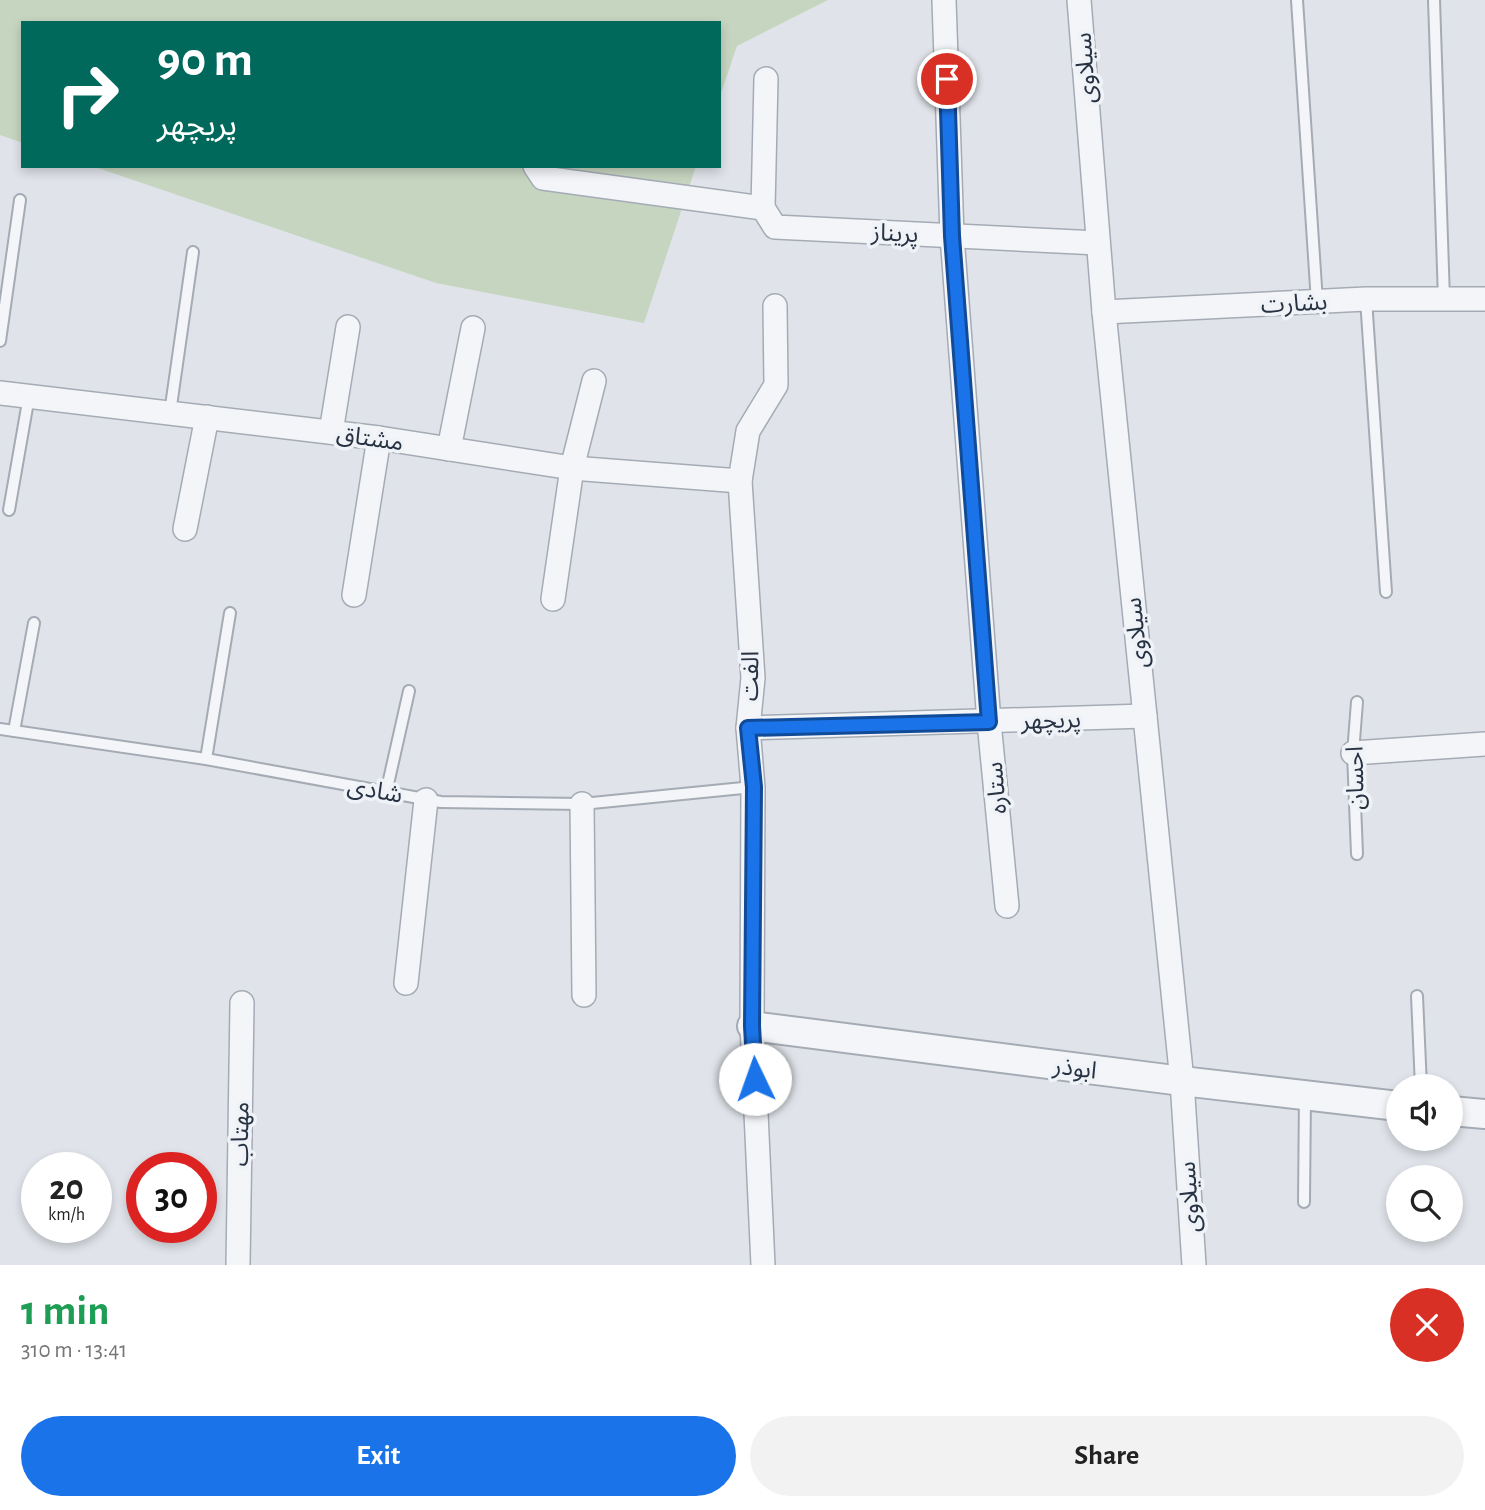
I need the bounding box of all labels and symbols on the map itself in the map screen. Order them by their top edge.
street label: سیلاوی [1072,32,1101,104]
pin [917,49,977,109]
street label: پریناز [870,221,919,249]
street label: بشارت [1260,290,1328,319]
street label: مشتاق [335,422,405,456]
street label: سیلاوی [1121,596,1154,670]
street label: الفت [739,651,763,701]
street label: پریچهر [1020,708,1082,736]
street label: احسان [1343,746,1370,810]
street label: ستاره [983,761,1012,815]
street label: شادی [345,774,404,809]
position arrow [718,1042,792,1116]
street label: ابوذر [1051,1054,1098,1085]
street label: مهتاب [228,1102,254,1167]
speed limit sign: 30 [126,1152,217,1243]
street label: سیلاوی [1176,1161,1205,1233]

